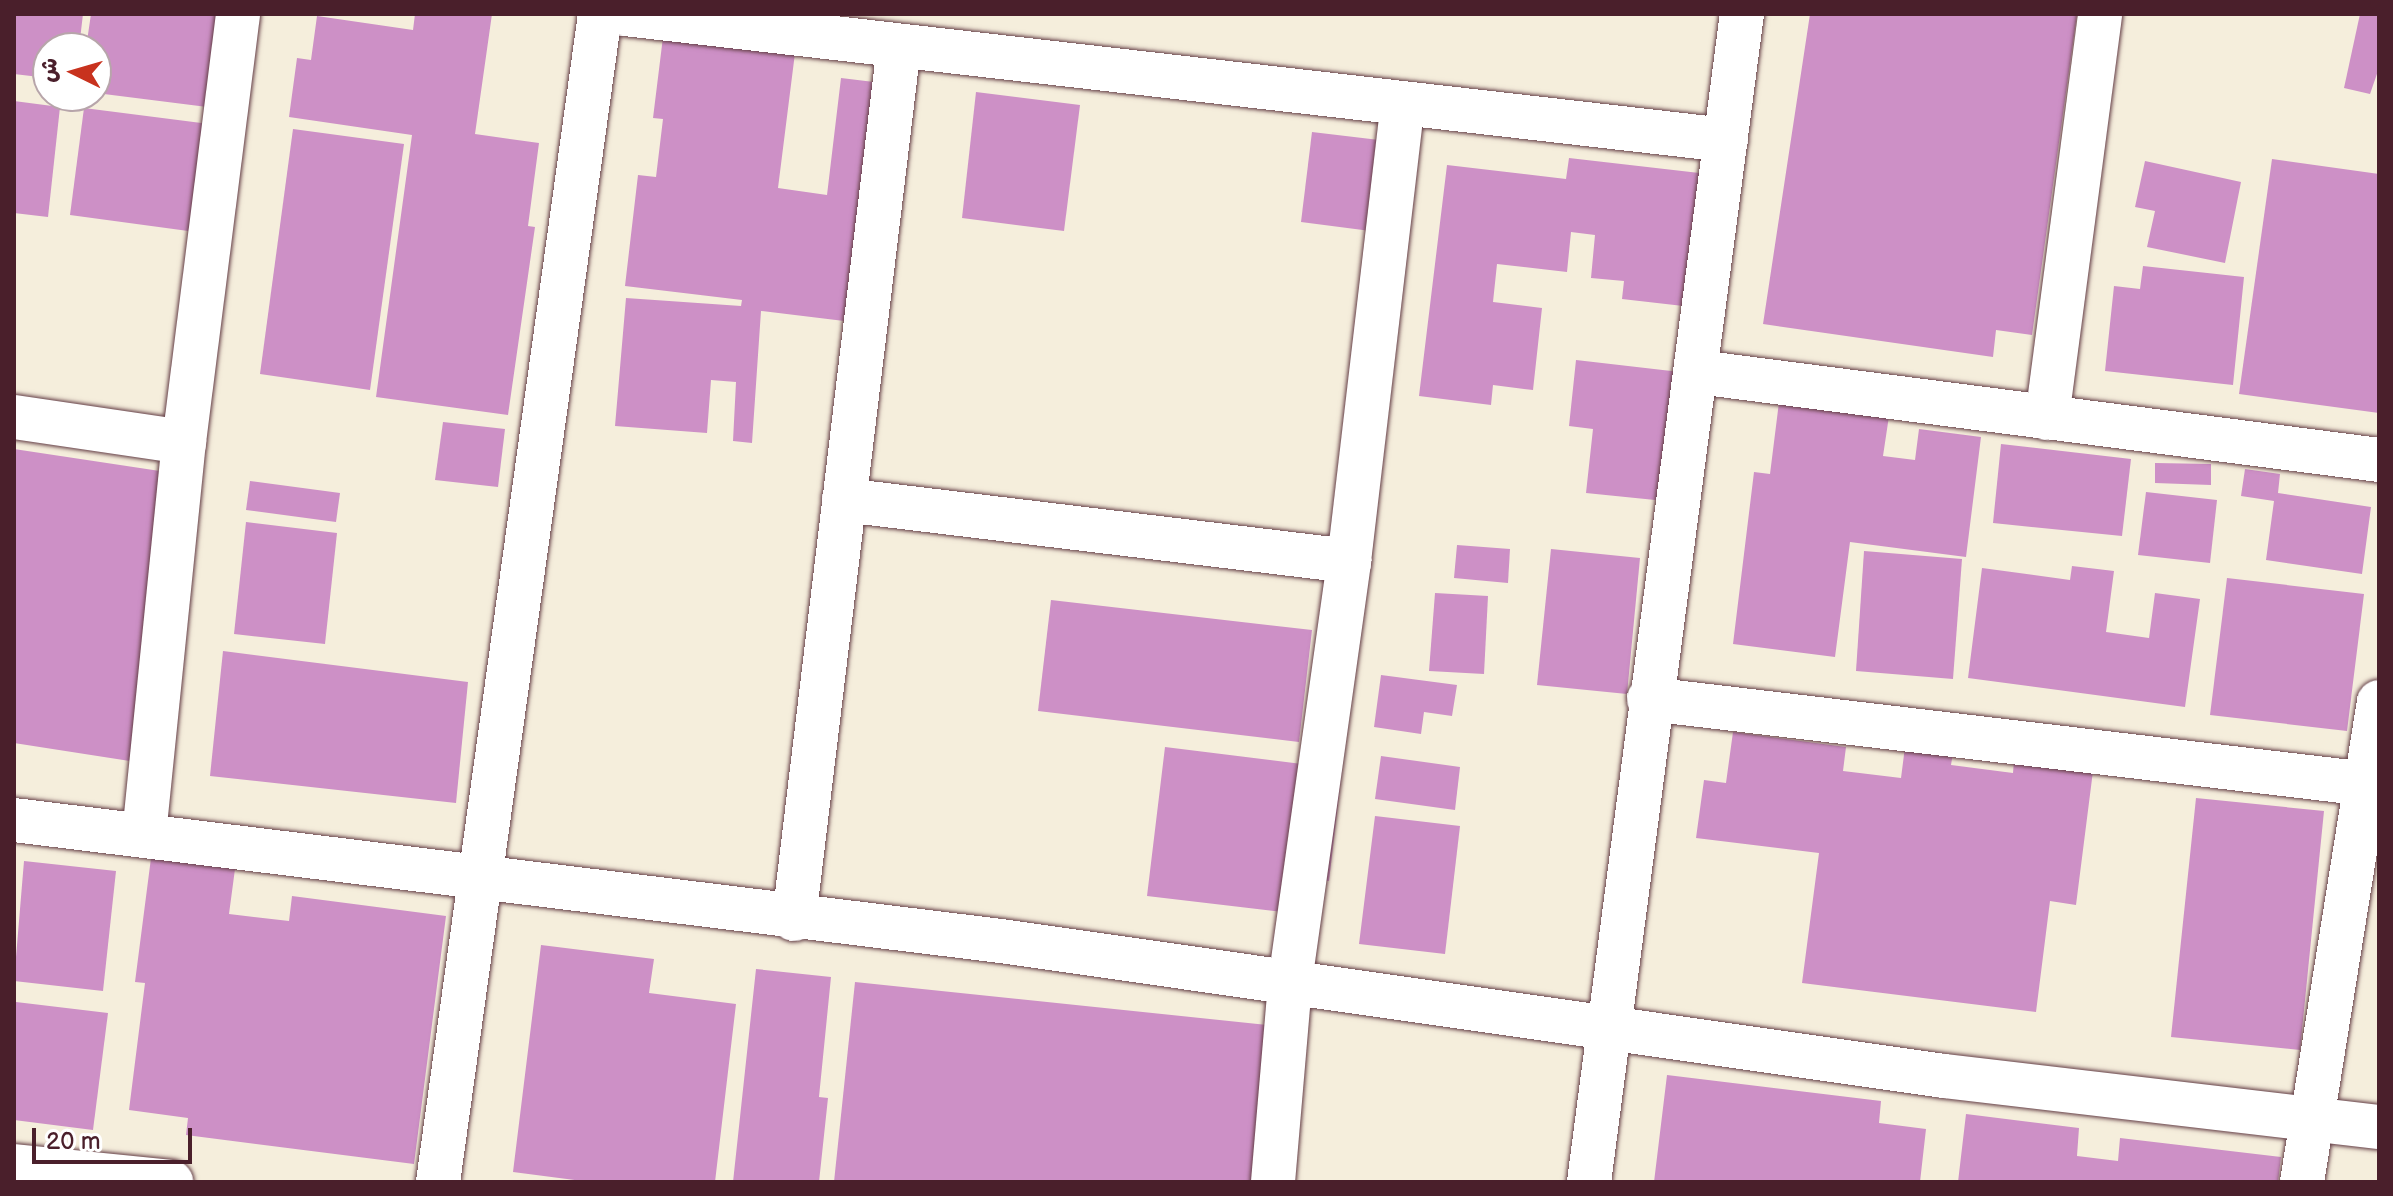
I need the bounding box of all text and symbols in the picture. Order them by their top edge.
north arrow [32,32,112,112]
text: ش [35,57,64,83]
scale bar [36,1112,196,1162]
text: 20 m [46,1127,101,1156]

